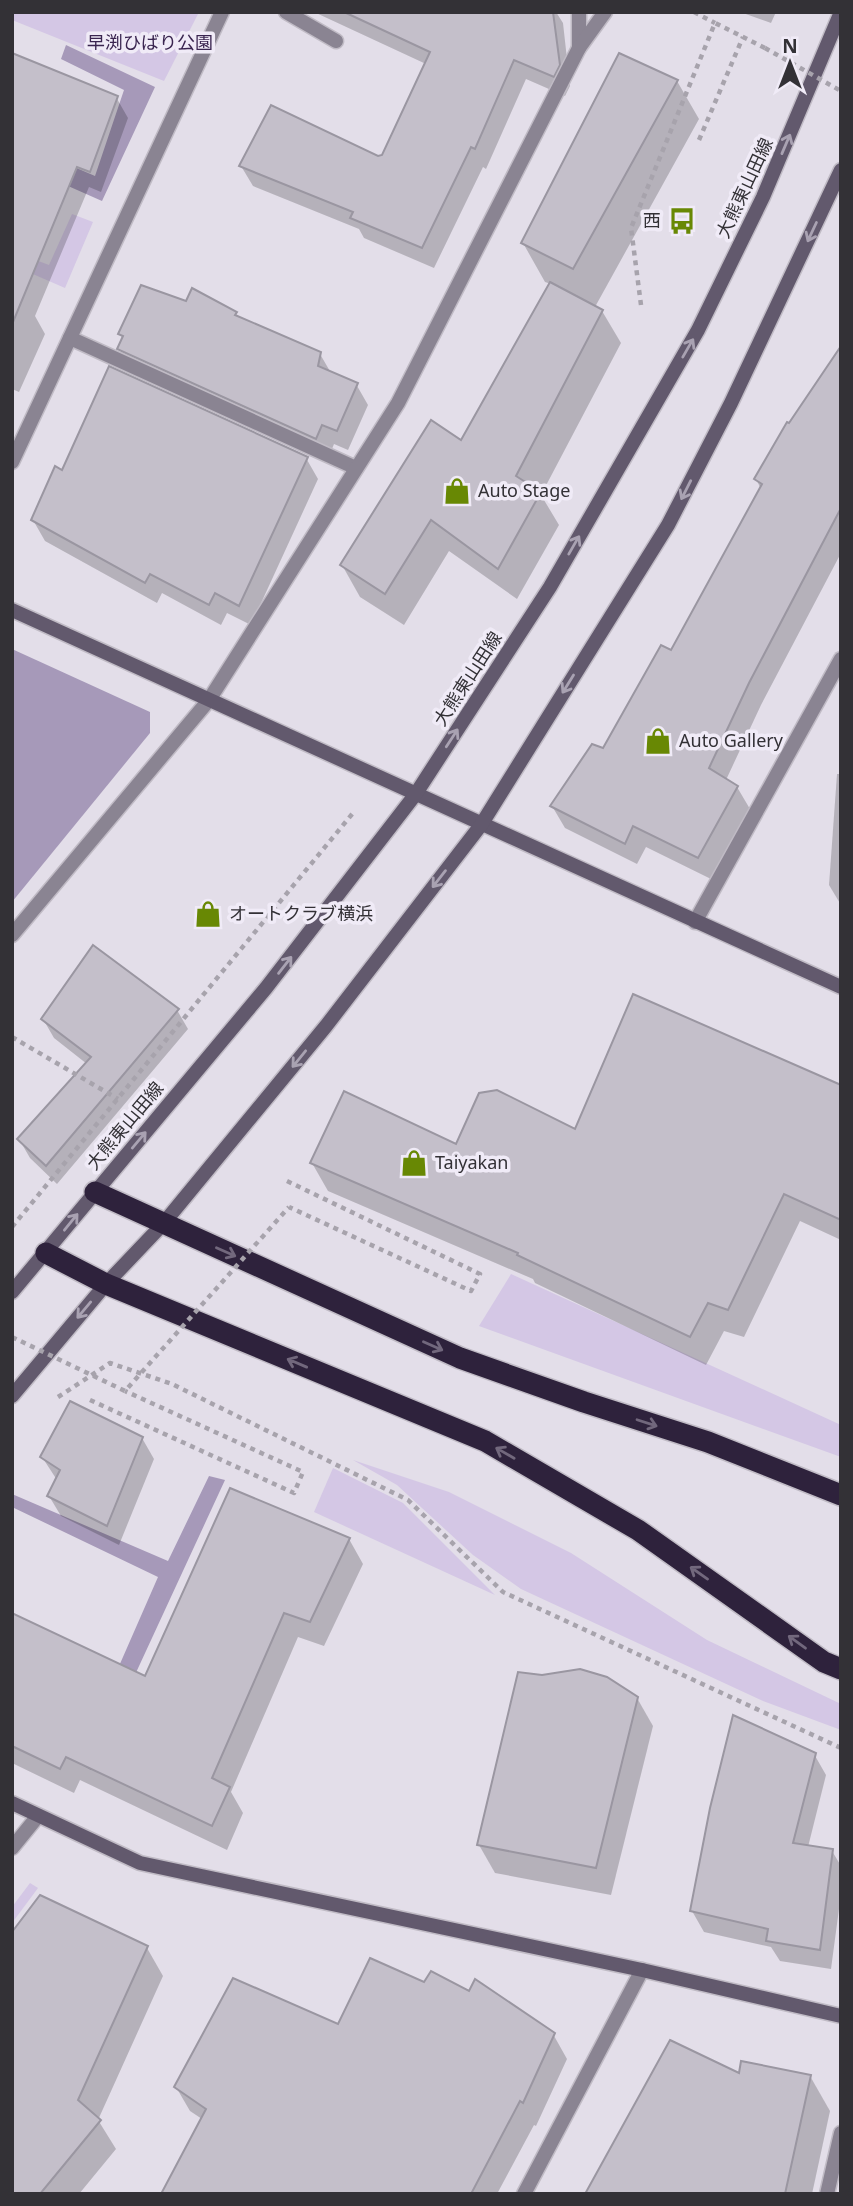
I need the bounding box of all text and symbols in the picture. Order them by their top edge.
north arrow [755,28,825,98]
park label: 早渕ひばり公園 [87,30,213,54]
text: N [782,33,798,59]
one-way arrow [781,133,794,155]
street label: 大熊東山田線 [710,134,778,242]
bus stop icon: 西 [667,206,697,236]
place label: 西 [643,208,661,232]
one-way arrow [805,221,818,243]
one-way arrow [681,339,695,359]
shop icon: Auto Stage [442,476,472,506]
place label: Auto Stage [478,478,570,502]
one-way arrow [679,479,693,500]
one-way arrow [567,536,581,556]
street label: 大熊東山田線 [428,627,507,730]
one-way arrow [561,674,576,693]
shop icon: Auto Gallery [643,726,673,756]
one-way arrow [446,728,460,748]
place label: Auto Gallery [679,728,784,752]
one-way arrow [432,869,447,888]
shop icon: オートクラブ横浜 [193,899,223,929]
place label: オートクラブ横浜 [229,901,373,925]
one-way arrow [277,956,292,974]
one-way arrow [292,1049,307,1067]
street label: 大熊東山田線 [80,1076,168,1174]
one-way arrow [131,1131,147,1149]
shop icon: Taiyakan [399,1148,429,1178]
place label: Taiyakan [435,1150,508,1174]
one-way arrow [63,1214,78,1232]
one-way arrow [215,1246,236,1259]
one-way arrow [76,1301,92,1319]
one-way arrow [422,1340,443,1353]
one-way arrow [286,1356,308,1369]
one-way arrow [636,1417,658,1430]
one-way arrow [496,1446,516,1460]
one-way arrow [690,1566,709,1580]
one-way arrow [788,1635,807,1649]

